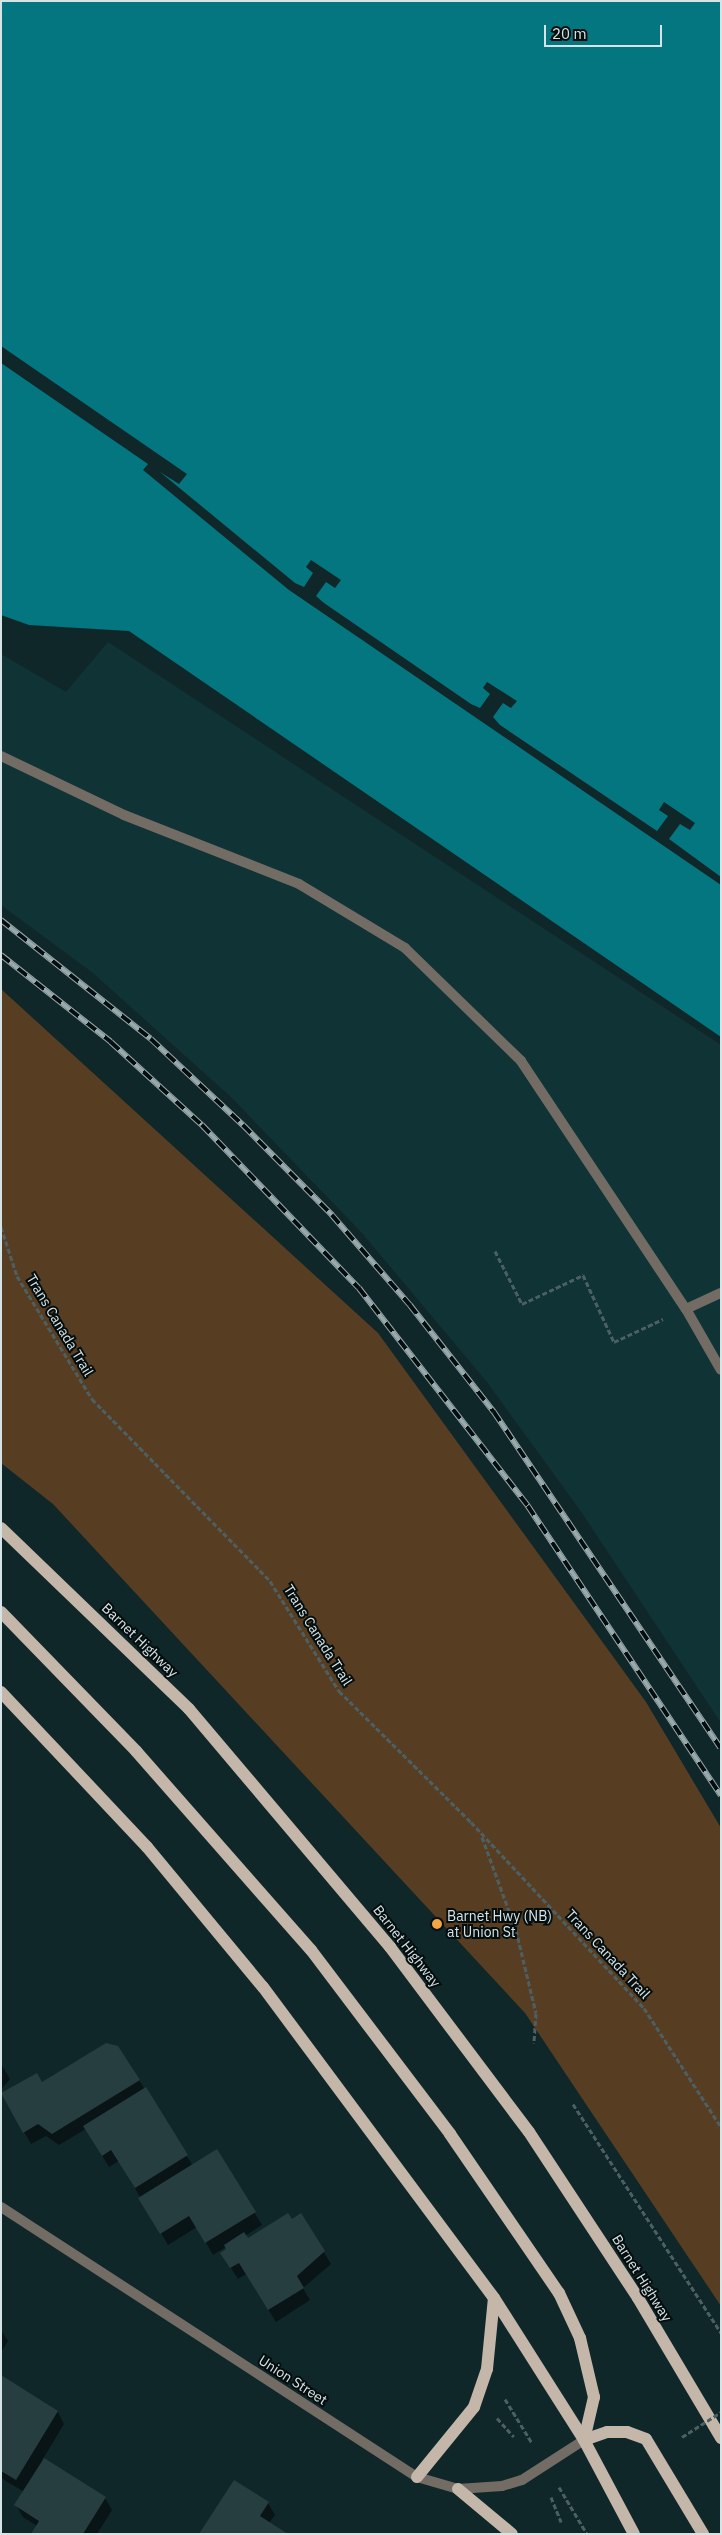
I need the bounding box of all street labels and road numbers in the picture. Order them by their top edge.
street label: Trans Canada Trail [23,1271,97,1379]
street label: Trans Canada Trail [280,1581,356,1689]
street label: Barnet Highway [98,1599,182,1681]
street label: Barnet Highway [370,1902,444,1990]
street label: Trans Canada Trail [562,1906,654,2002]
street label: Barnet Highway [609,2231,675,2325]
street label: Union Street [256,2352,330,2408]

